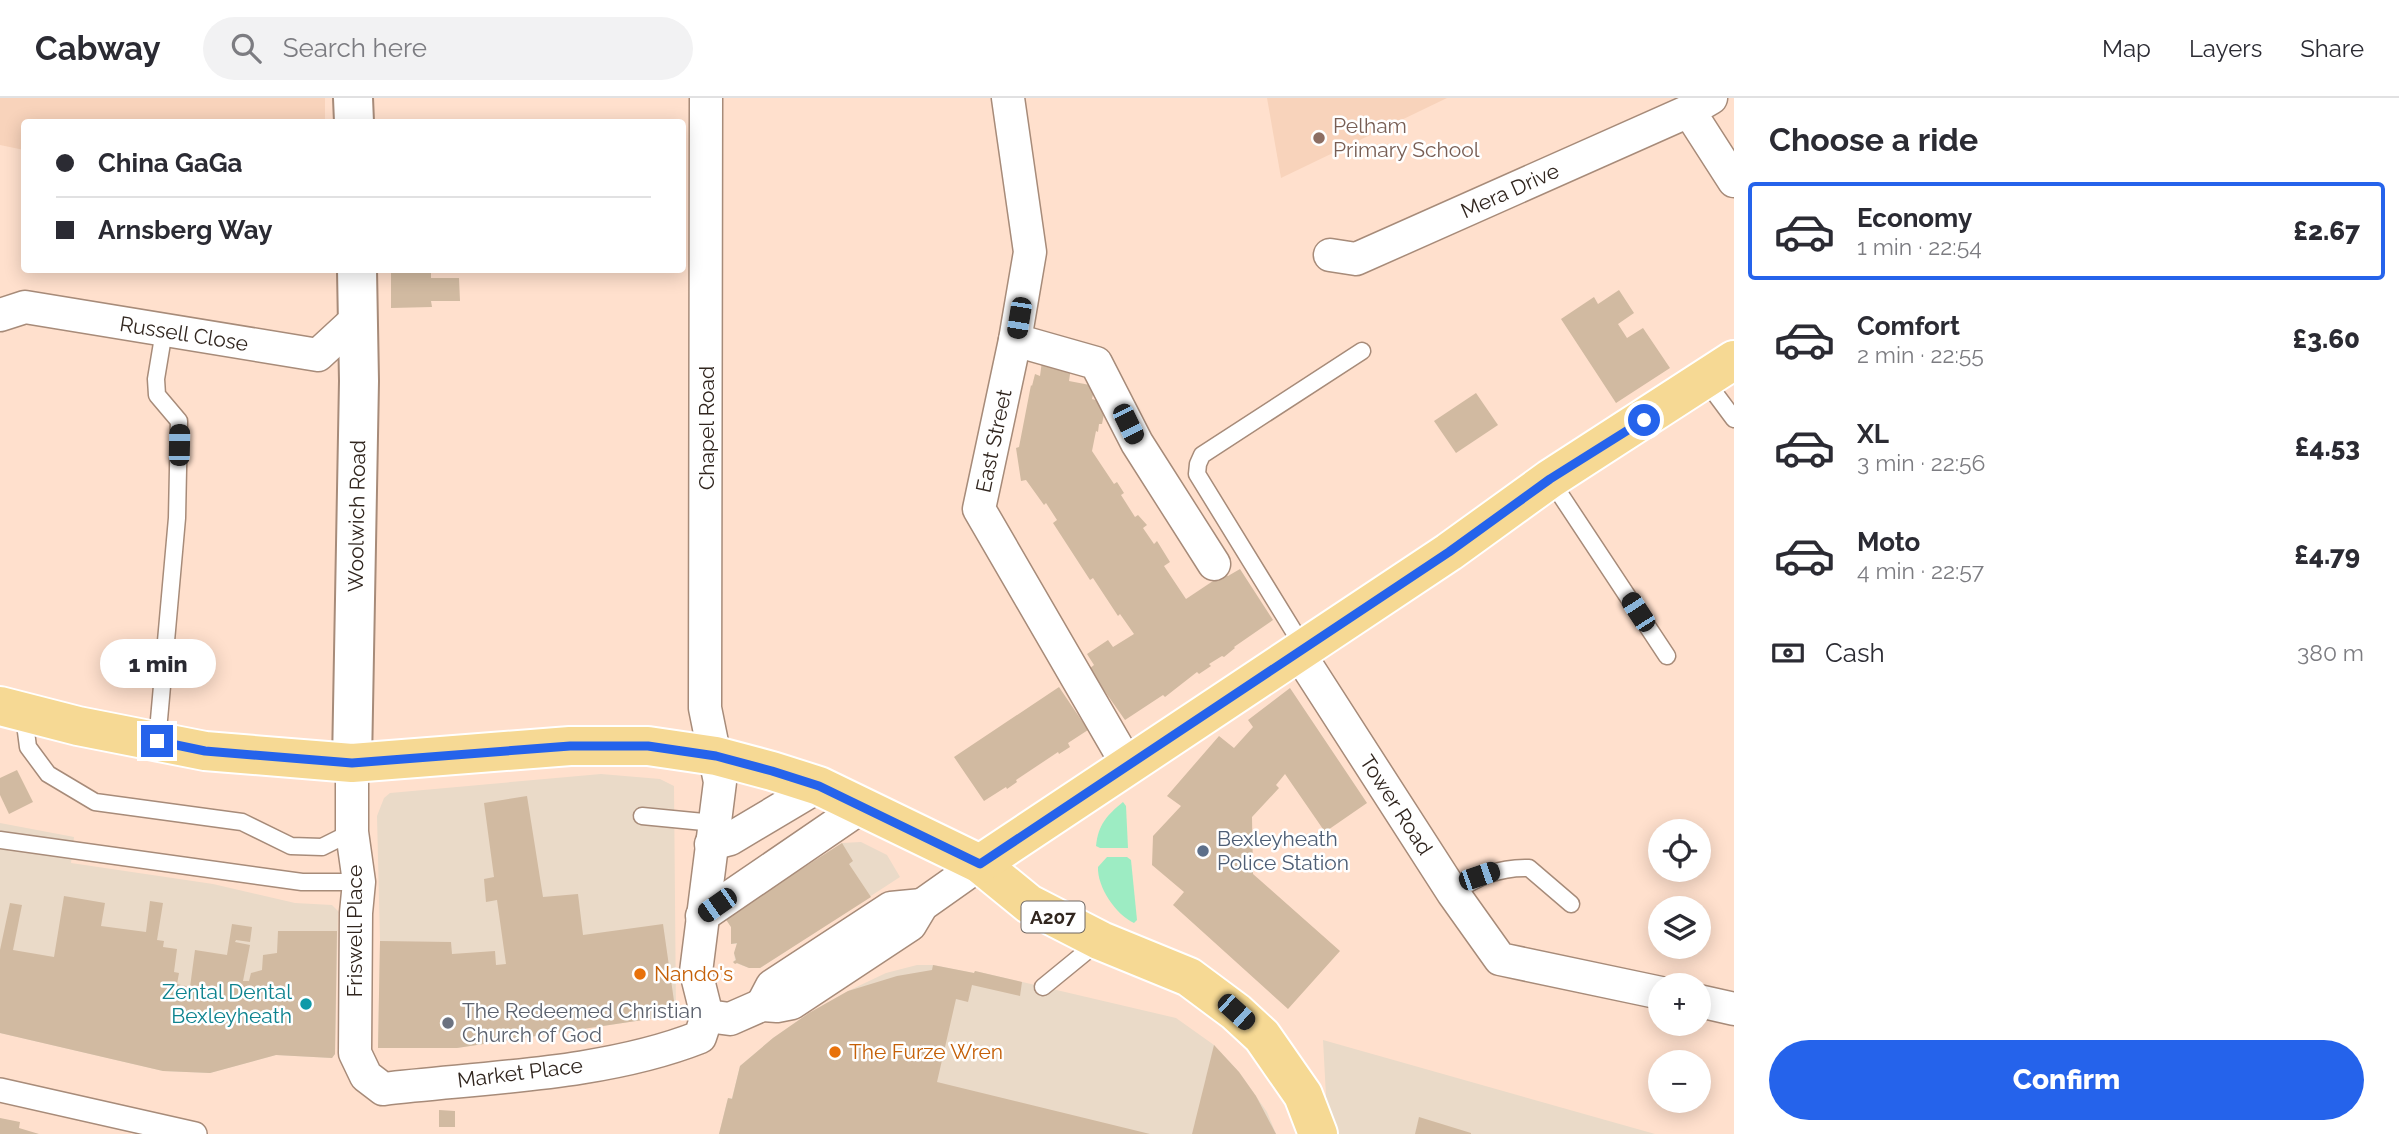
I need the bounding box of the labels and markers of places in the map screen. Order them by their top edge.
place label: Pelham Primary School [1333,113,1480,162]
marker: Pelham Primary School [1311,130,1327,146]
place label: Bexleyheath Police Station [1217,826,1349,875]
marker: Bexleyheath Police Station [1195,843,1211,859]
place label: Nando's [654,961,733,986]
marker: Nando's [632,966,648,982]
place label: Zental Dental Bexleyheath [162,979,292,1028]
marker: Zental Dental Bexleyheath [298,996,314,1012]
place label: The Redeemed Christian Church of God [462,998,702,1047]
marker: The Redeemed Christian Church of God [440,1015,456,1031]
place label: The Furze Wren [849,1039,1003,1064]
marker: The Furze Wren [827,1044,843,1060]

